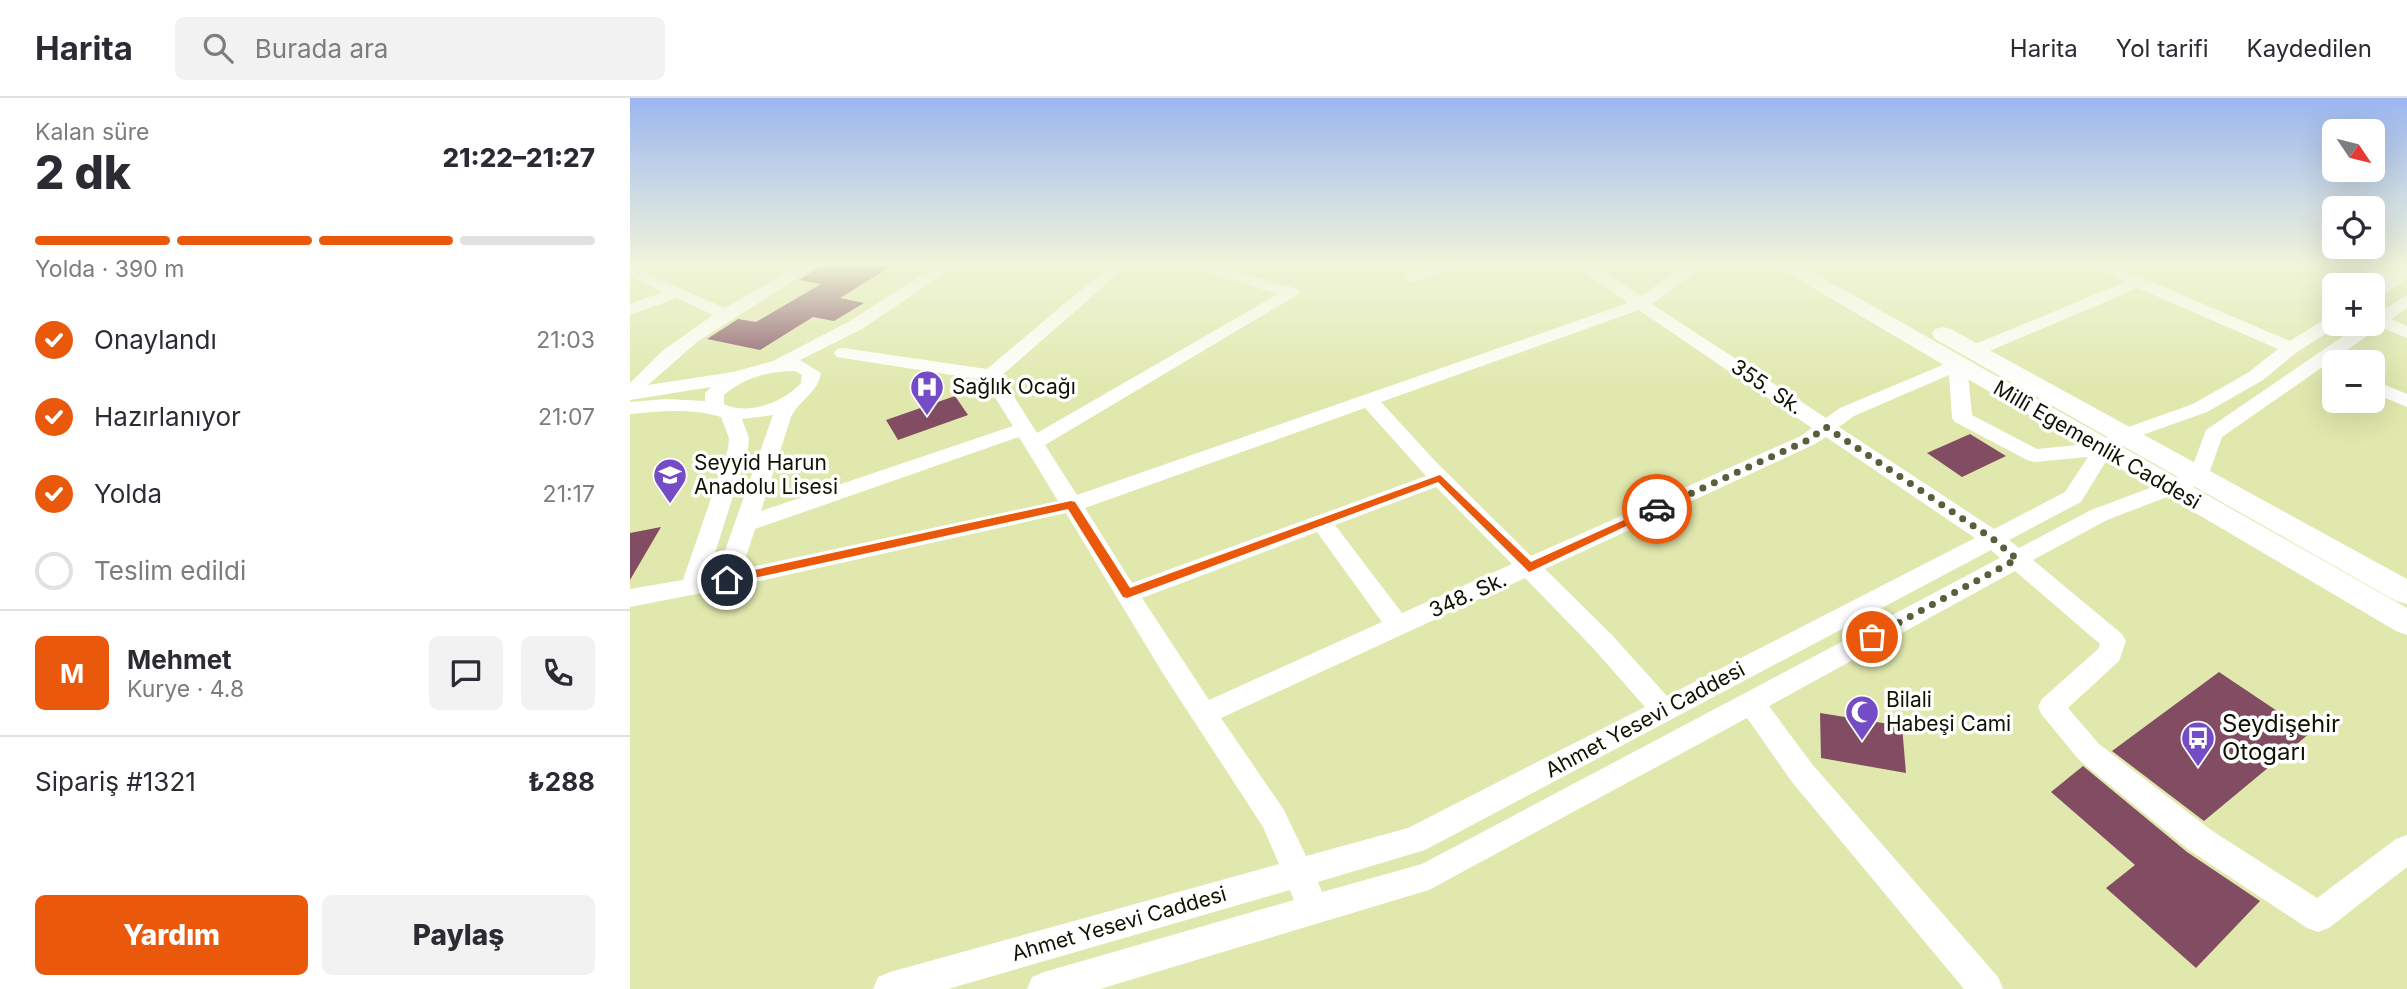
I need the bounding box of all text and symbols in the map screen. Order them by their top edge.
search box [175,17,665,80]
text: Harita [35,28,133,68]
icon: search [199,29,237,67]
text: Burada ara [255,33,388,64]
text: Harita [2010,34,2078,63]
text: Yol tarifi [2116,34,2209,63]
text: Kaydedilen [2247,34,2372,63]
text: Kalan süre [35,118,149,146]
north arrow [2322,119,2385,182]
map controls [2322,119,2385,413]
text: 21:22–21:27 [443,142,595,173]
text: 2 dk [35,144,131,200]
button: locate [2322,196,2385,259]
text: Yolda · 390 m [35,255,184,283]
button: + [2322,273,2385,336]
icon: check [35,321,73,359]
text: Onaylandı [94,324,217,355]
text: 21:03 [536,326,595,354]
button: − [2322,350,2385,413]
street label: 355. Sk. [1727,354,1808,420]
hospital icon: Sağlık Ocağı [908,368,946,417]
place label: Sağlık Ocağı [952,374,1076,399]
street label: Millî Egemenlik Caddesi [1989,375,2205,514]
icon: check [35,398,73,436]
text: Hazırlanıyor [94,401,241,432]
text: 21:07 [538,403,595,431]
place label: Seyyid Harun Anadolu Lisesi [694,450,838,499]
school or university icon: Seyyid Harun Anadolu Lisesi [651,456,689,505]
courier [1622,474,1692,544]
icon: check [35,475,73,513]
text: Yolda [94,478,162,509]
text: 21:17 [543,480,595,508]
icon: car [1638,490,1676,528]
pin [697,550,757,610]
text: Teslim edildi [94,555,246,586]
icon: home [708,561,746,599]
street label: 348. Sk. [1425,566,1510,623]
pin [1842,607,1902,667]
icon: bag [1853,618,1891,656]
button: chat [429,636,503,710]
button: phone [521,636,595,710]
text: Mehmet [127,644,232,675]
street label: Ahmet Yesevi Caddesi [1541,656,1749,783]
text: M [60,658,84,689]
text: Kurye · 4.8 [127,675,244,703]
place label: Bilali Habeşi Cami [1886,687,2011,736]
mosque icon: Bilali Habeşi Cami [1843,693,1881,742]
place label: Seydişehir Otogarı [2222,709,2340,766]
bus stop icon: Seydişehir Otogarı [2179,719,2217,768]
text: Sipariş #1321 [35,766,196,797]
text: ₺288 [528,766,595,797]
street label: Ahmet Yesevi Caddesi [1009,881,1229,966]
button: Yardım [35,895,308,975]
button: Paylaş [322,895,595,975]

